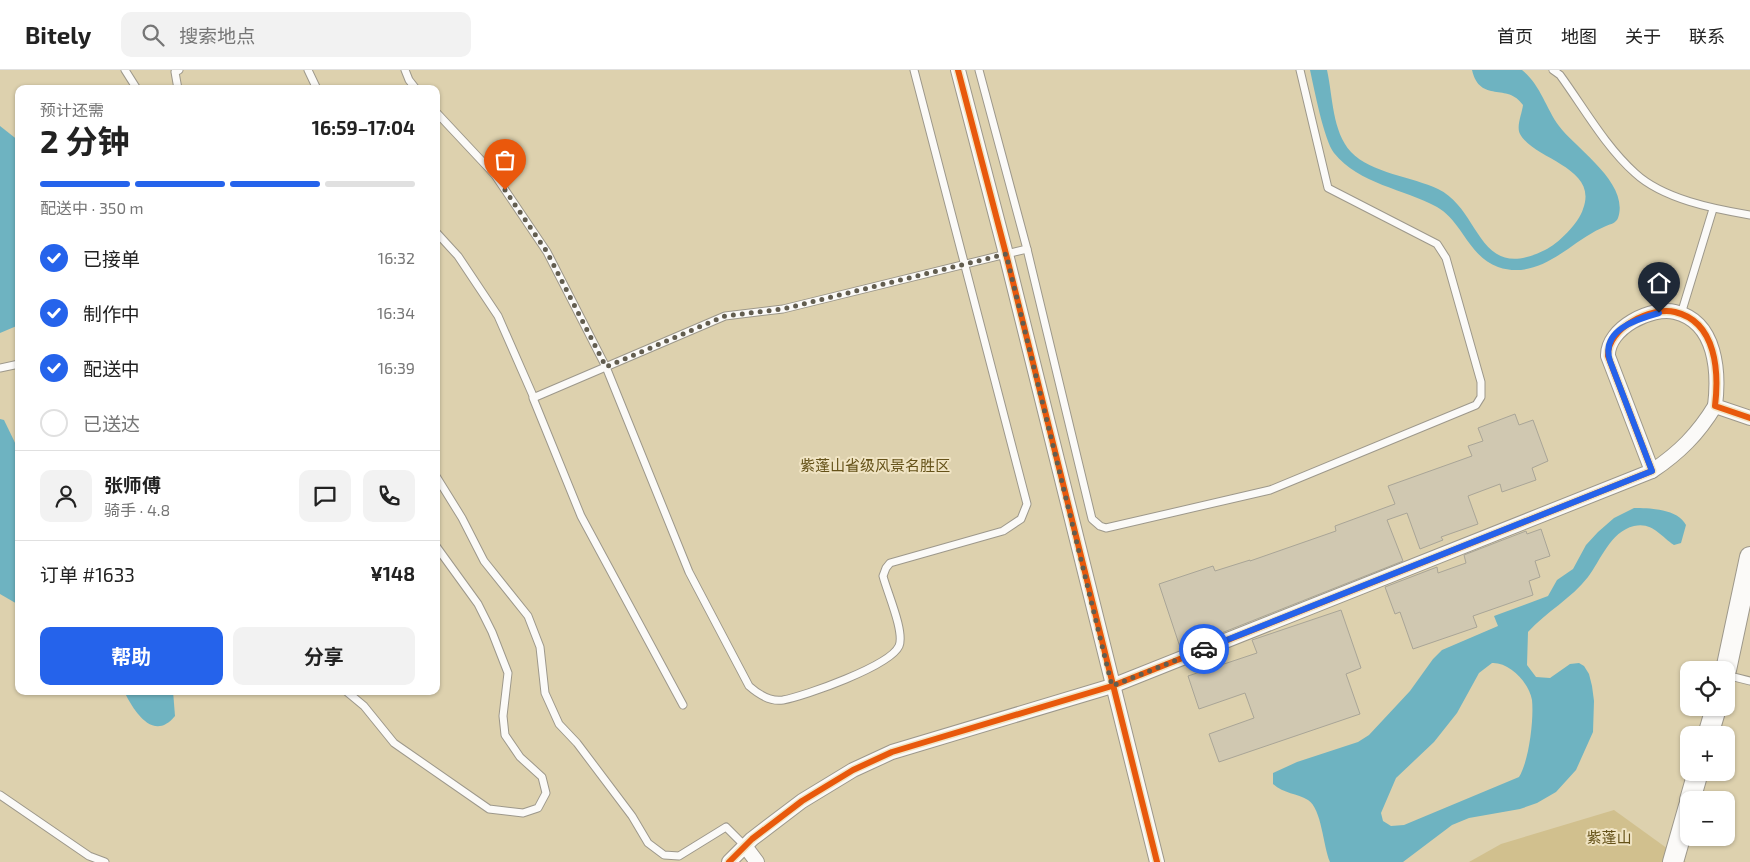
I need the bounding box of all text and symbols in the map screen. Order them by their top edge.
search box [121,12,471,57]
text: Bitely [25,20,91,49]
icon: search [139,21,167,49]
text: 搜索地点 [179,24,255,47]
text: 首页 [1497,25,1533,47]
text: 地图 [1561,25,1597,47]
text: 关于 [1625,25,1661,47]
text: 联系 [1689,25,1725,47]
text: 预计还需 [40,100,104,119]
text: 16:59–17:04 [312,116,415,139]
text: 2 分钟 [40,121,130,159]
pin [484,139,526,190]
icon: bag [491,146,519,174]
text: 配送中 · 350 m [40,198,144,217]
icon: check [40,244,68,272]
text: 已接单 [83,247,140,270]
text: 16:32 [378,248,415,267]
pin [1638,262,1680,313]
icon: home [1645,269,1673,297]
icon: check [40,299,68,327]
text: 制作中 [83,302,140,325]
text: 16:34 [377,303,415,322]
icon: check [40,354,68,382]
text: 配送中 [83,357,140,380]
text: 16:39 [378,358,415,377]
text: 已送达 [83,412,140,435]
park label: 紫蓬山省级风景名胜区 [800,456,950,474]
button: person [40,470,92,522]
button: chat [299,470,351,522]
button: phone [363,470,415,522]
text: 张师傅 [104,473,161,496]
text: 骑手 · 4.8 [104,500,170,519]
text: ¥148 [370,562,415,585]
text: 订单 #1633 [40,563,135,586]
courier [1179,624,1229,674]
button: 帮助 [40,627,223,685]
button: 分享 [233,627,415,685]
icon: car [1190,635,1218,663]
map controls [1680,661,1735,846]
button: locate [1680,661,1735,716]
button: + [1680,726,1735,781]
button: − [1680,791,1735,846]
park label: 紫蓬山 [1586,828,1632,846]

